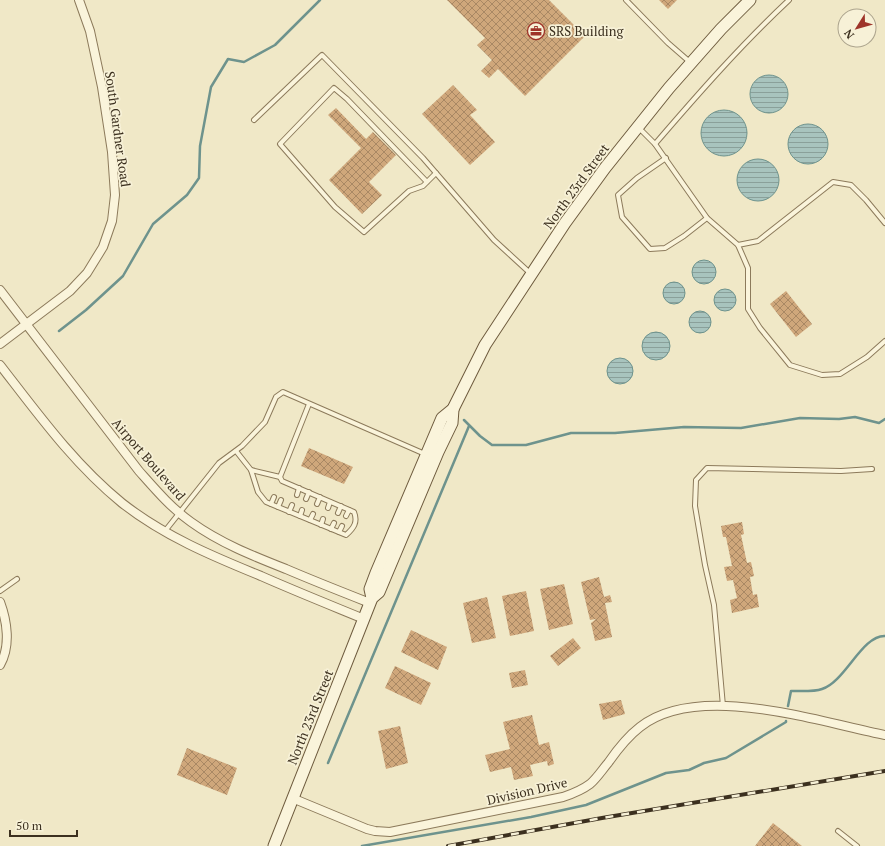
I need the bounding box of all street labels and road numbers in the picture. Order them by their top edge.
street label: South Gardner Road [101,70,135,188]
street label: North 23rd Street [539,140,613,232]
street label: Airport Boulevard [108,414,190,504]
street label: North 23rd Street [283,667,337,767]
street label: Division Drive [485,773,569,809]

